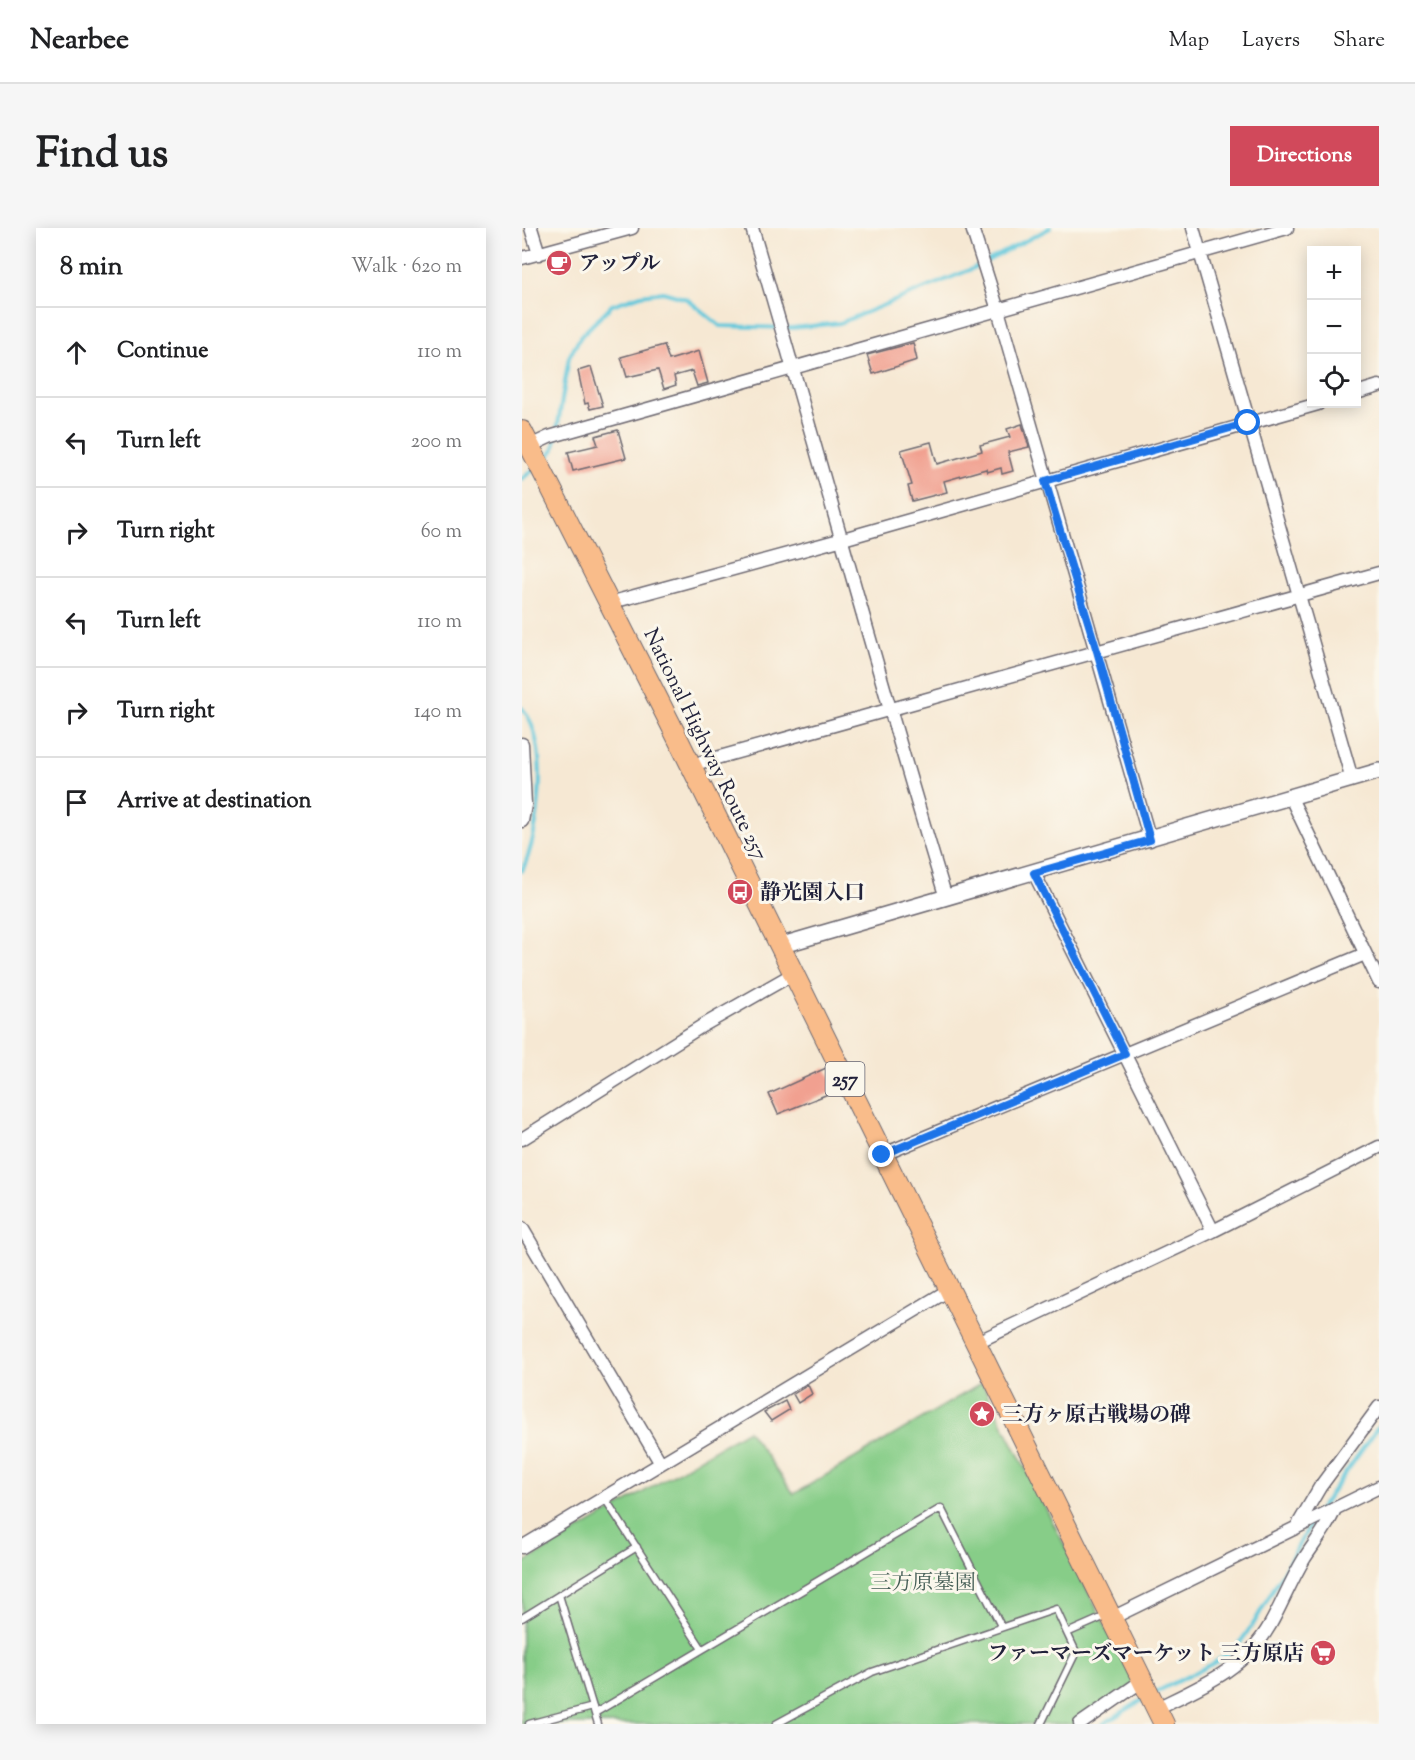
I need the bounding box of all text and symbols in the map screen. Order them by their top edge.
text: Nearbee [30,21,129,61]
text: Map [1169,26,1209,56]
text: Layers [1242,26,1300,56]
text: Share [1333,26,1385,56]
text: Find us [36,126,168,186]
button: Directions [1230,126,1379,186]
map controls [1307,246,1361,408]
button: + [1307,246,1361,300]
cafe icon: アップル [544,248,574,278]
text: 8 min [60,249,123,286]
place label: アップル [579,250,661,280]
text: Walk · 620 m [351,253,462,282]
button: − [1307,300,1361,354]
icon: ahead [60,336,93,369]
text: Continue [117,336,208,368]
text: 110 m [417,338,462,367]
button: locate [1307,354,1361,408]
route start [1234,409,1260,435]
icon: left [60,426,93,459]
text: Turn left [117,426,200,458]
text: 200 m [411,428,462,457]
icon: right [60,516,93,549]
text: Turn right [117,516,214,548]
text: 60 m [421,518,462,547]
icon: left [60,606,93,639]
text: Turn left [117,606,200,638]
text: 110 m [417,608,462,637]
street label: National Highway Route 257 [635,624,774,866]
icon: right [60,696,93,729]
text: Turn right [117,696,214,728]
text: 140 m [414,698,462,727]
icon: arrive [60,786,93,819]
text: Arrive at destination [117,786,312,818]
bus stop icon: 静光園入口 [725,877,755,907]
place label: 静光園入口 [760,879,865,909]
road number: 257 [826,1062,864,1096]
route end [868,1141,894,1167]
place icon: 三方ヶ原古戦場の碑 [967,1399,997,1429]
place label: 三方ヶ原古戦場の碑 [1002,1401,1191,1431]
park label: 三方原墓園 [871,1569,976,1599]
supermarket icon: ファーマーズマーケット 三方原店 [1308,1638,1338,1668]
place label: ファーマーズマーケット 三方原店 [987,1640,1304,1670]

